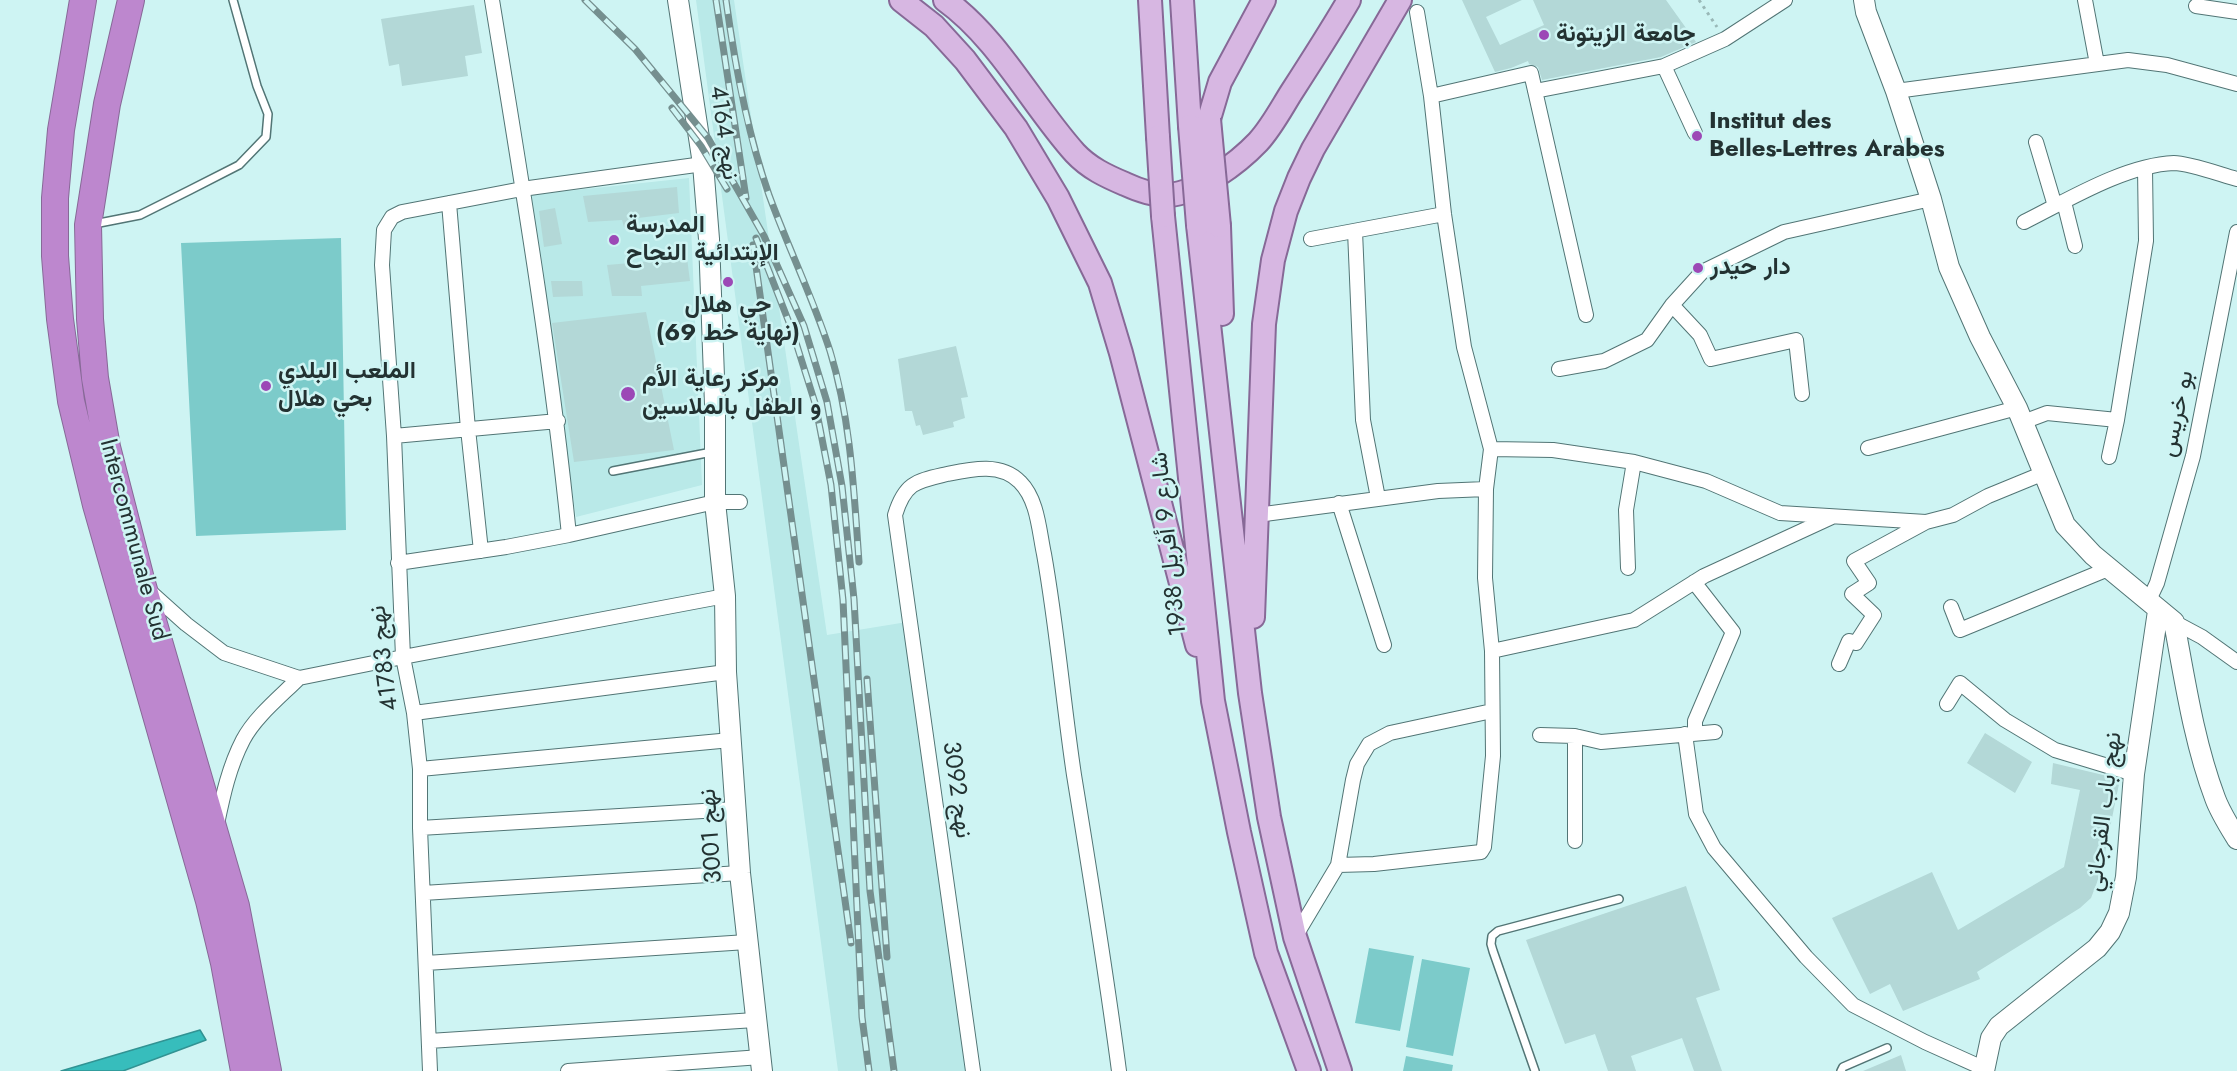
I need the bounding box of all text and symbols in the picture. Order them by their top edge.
place label: جامعة الزيتونة [1556,21,1696,49]
marker: جامعة الزيتونة [1537,28,1551,42]
street label: نهج 4164 [702,84,744,182]
place label: Institut des Belles-Lettres Arabes [1709,108,1945,164]
marker: Institut des Belles-Lettres Arabes [1690,129,1704,143]
place label: المدرسة الإبتدائية النجاح [626,212,779,268]
marker: المدرسة الإبتدائية النجاح [607,233,621,247]
place label: دار حيدر [1710,254,1791,282]
marker: دار حيدر [1691,261,1705,275]
marker: حي هلال (نهاية خط 69) [721,275,735,289]
place label: حي هلال (نهاية خط 69) [656,292,800,348]
place label: الملعب البلدي بحي هلال [278,358,416,414]
place label: مركز رعاية الأم و الطفل بالملاسين [642,366,821,422]
street label: بو خريس [2155,368,2201,460]
marker: الملعب البلدي بحي هلال [259,379,273,393]
marker: مركز رعاية الأم و الطفل بالملاسين [619,385,637,403]
street label: Intercommunale Sud [92,436,174,644]
street label: شارع 9 أفريل 1938 [1146,451,1194,637]
street label: نهج 41783 [364,604,406,712]
street label: نهج باب القرجاني [2081,731,2129,893]
street label: نهج 3092 [935,740,977,840]
street label: نهج 3001 [694,788,730,884]

